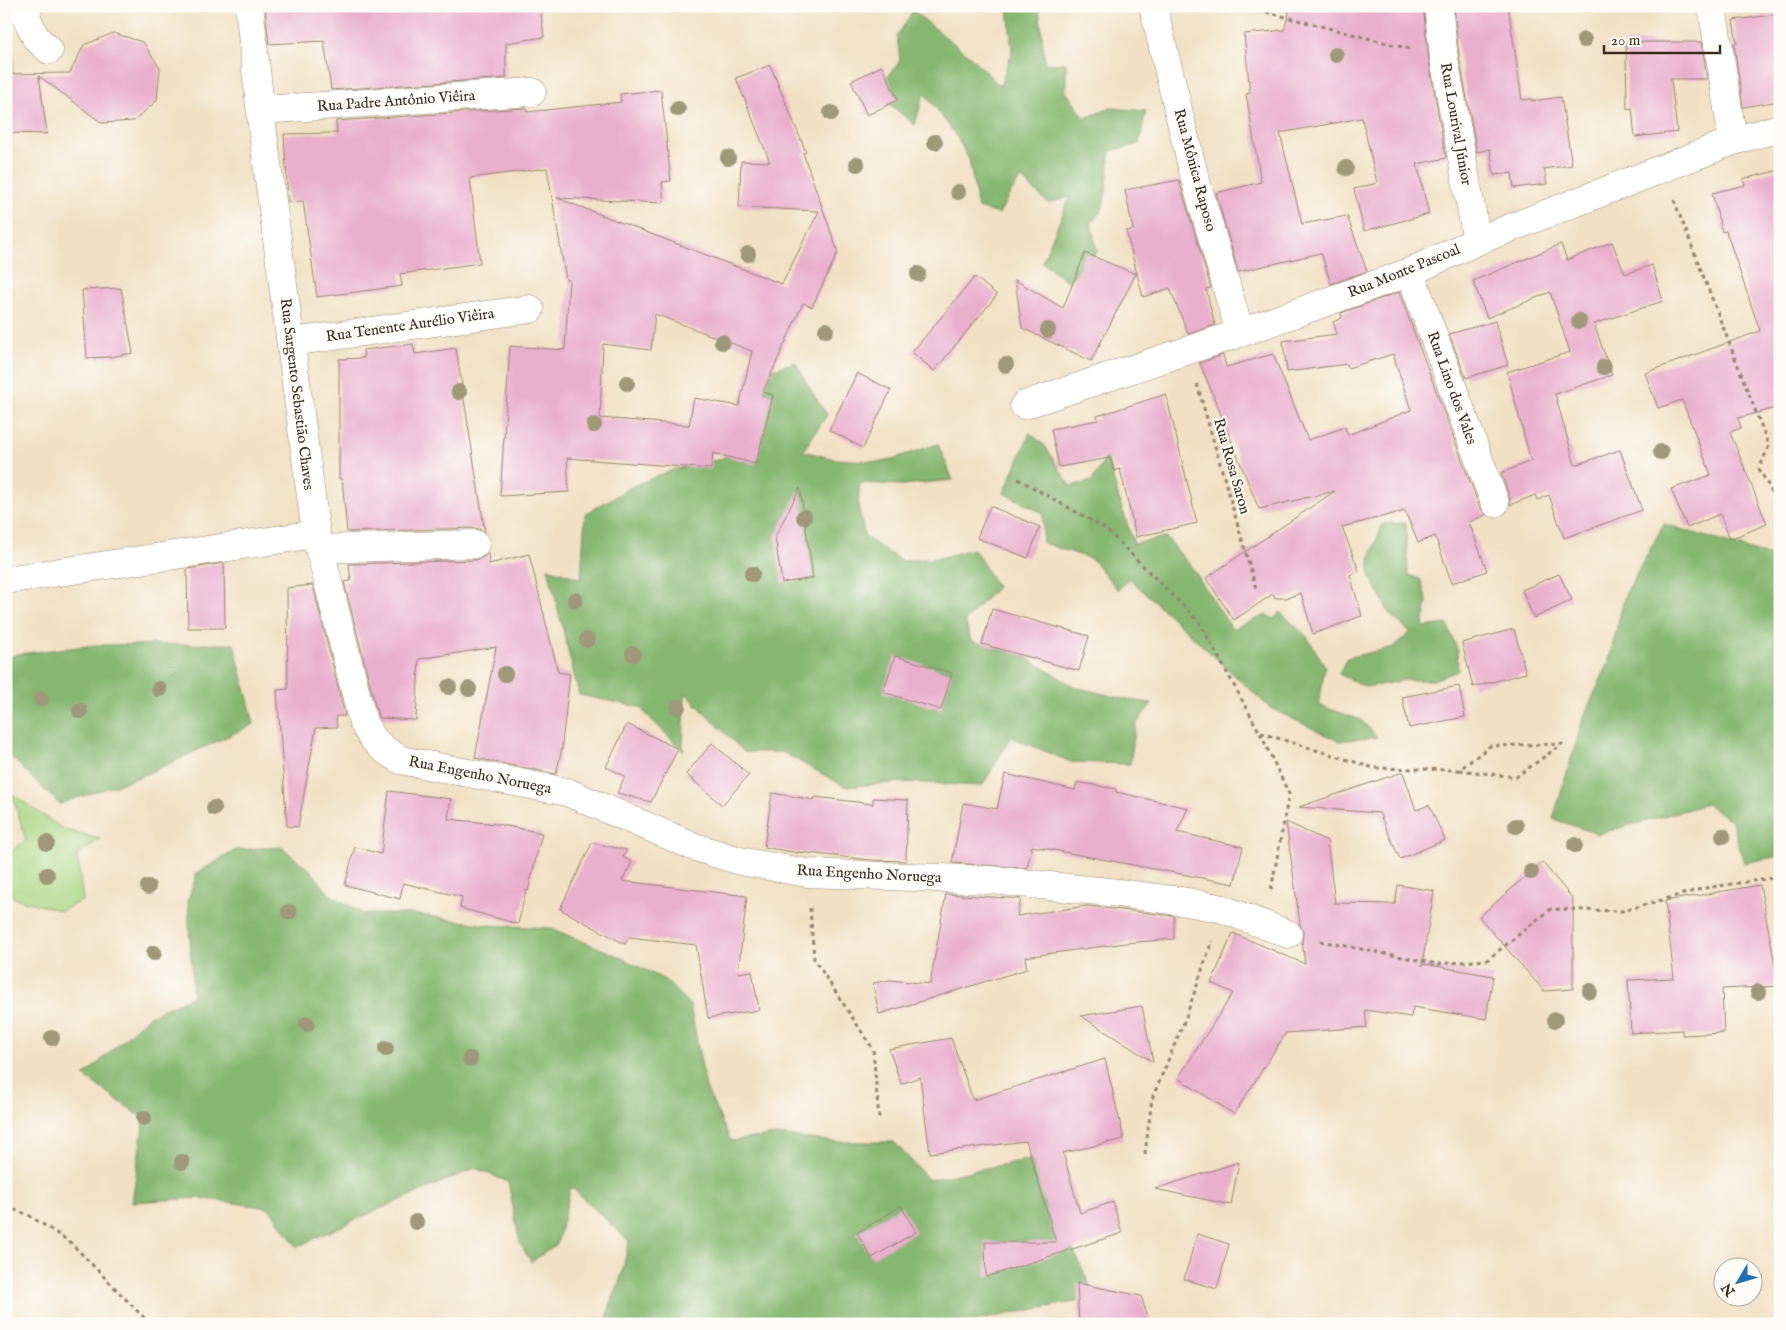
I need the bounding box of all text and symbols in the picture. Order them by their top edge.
scale bar [1604,22,1720,54]
text: 20 m [1611,31,1641,50]
street label: Rua Lourival Júnior [1436,61,1476,187]
street label: Rua Padre Antônio Viêira [316,86,476,116]
street label: Rua Mônica Raposo [1169,106,1221,234]
street label: Rua Monte Pascoal [1345,239,1464,302]
street label: Rua Sargento Sebastião Chaves [276,297,318,491]
street label: Rua Tenente Aurélio Viêira [325,304,496,346]
street label: Rua Lino dos Vales [1423,329,1481,447]
street label: Rua Rosa Saron [1209,416,1255,516]
street label: Rua Engenho Noruega [407,752,553,798]
street label: Rua Engenho Noruega [796,861,942,887]
north arrow [1714,1258,1764,1308]
text: N [1718,1279,1740,1300]

